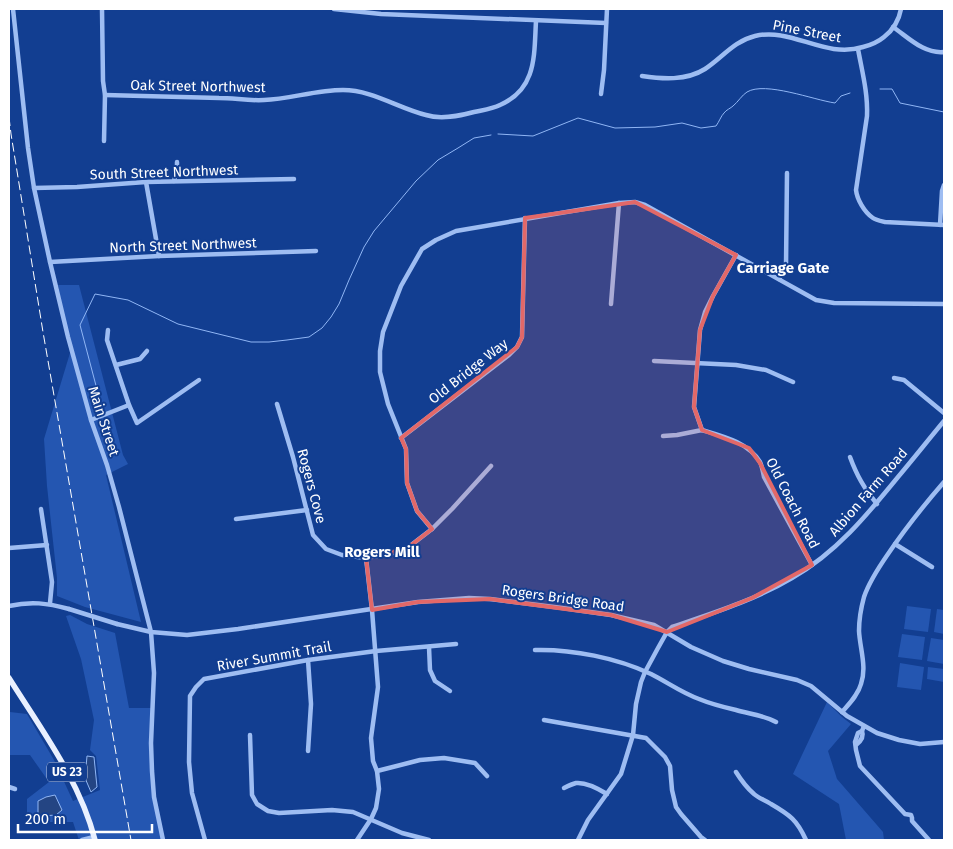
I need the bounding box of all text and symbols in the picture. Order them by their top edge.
street label: Pine Street [771,17,844,47]
street label: Oak Street Northwest [130,77,267,96]
street label: South Street Northwest [90,161,239,184]
street label: North Street Northwest [109,234,258,257]
district label: Carriage Gate [737,259,829,277]
street label: Old Bridge Way [425,335,511,408]
street label: Main Street [84,384,123,459]
street label: Albion Farm Road [825,445,911,540]
street label: Rogers Cove [293,447,330,525]
street label: Old Coach Road [762,455,823,552]
district label: Rogers Mill [344,543,420,561]
street label: Rogers Bridge Road [501,581,625,616]
street label: River Summit Trail [216,638,333,675]
road number: US 23 [47,762,87,782]
scale bar [18,802,151,834]
text: 200 m [25,810,66,828]

